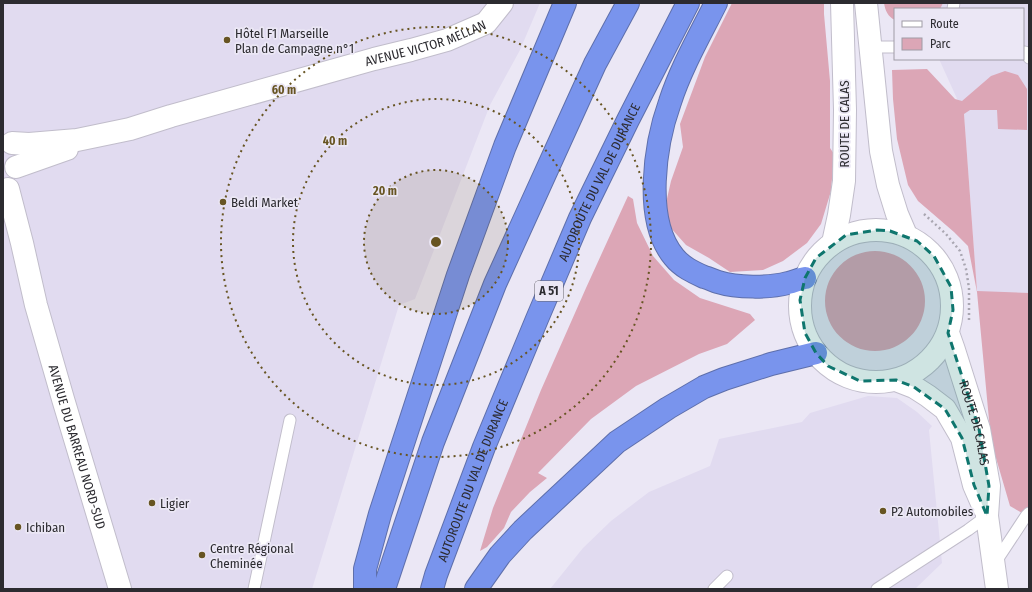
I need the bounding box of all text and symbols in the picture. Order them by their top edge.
legend [894,8,1024,60]
street label: AVENUE VICTOR MELLAN [363,17,488,69]
text: Route [930,17,959,31]
place label: Hôtel F1 Marseille Plan de Campagne n°1 [235,26,354,56]
marker: Hôtel F1 Marseille Plan de Campagne n°1 [222,35,232,45]
text: Parc [930,37,951,51]
street label: ROUTE DE CALAS [837,80,852,168]
text: 60 m [272,83,296,97]
street label: AUTOROUTE DU VAL DE DURANCE [556,101,643,264]
text: 40 m [323,134,347,148]
text: 20 m [372,184,397,198]
place label: Beldi Market [231,195,299,210]
marker: Beldi Market [218,197,228,207]
centre of rings [429,235,443,249]
road number: A 51 [535,281,563,301]
street label: AVENUE DU BARREAU NORD-SUD [46,363,109,531]
street label: ROUTE DE CALAS [956,379,992,467]
street label: AUTOROUTE DU VAL DE DURANCE [435,397,511,564]
place label: Ligier [160,496,190,511]
marker: Ligier [147,498,157,508]
place label: P2 Automobiles [891,504,974,519]
marker: P2 Automobiles [878,506,888,516]
place label: Ichiban [26,520,65,535]
marker: Ichiban [13,522,23,532]
place label: Centre Régional Cheminée [210,541,294,571]
marker: Centre Régional Cheminée [197,550,207,560]

